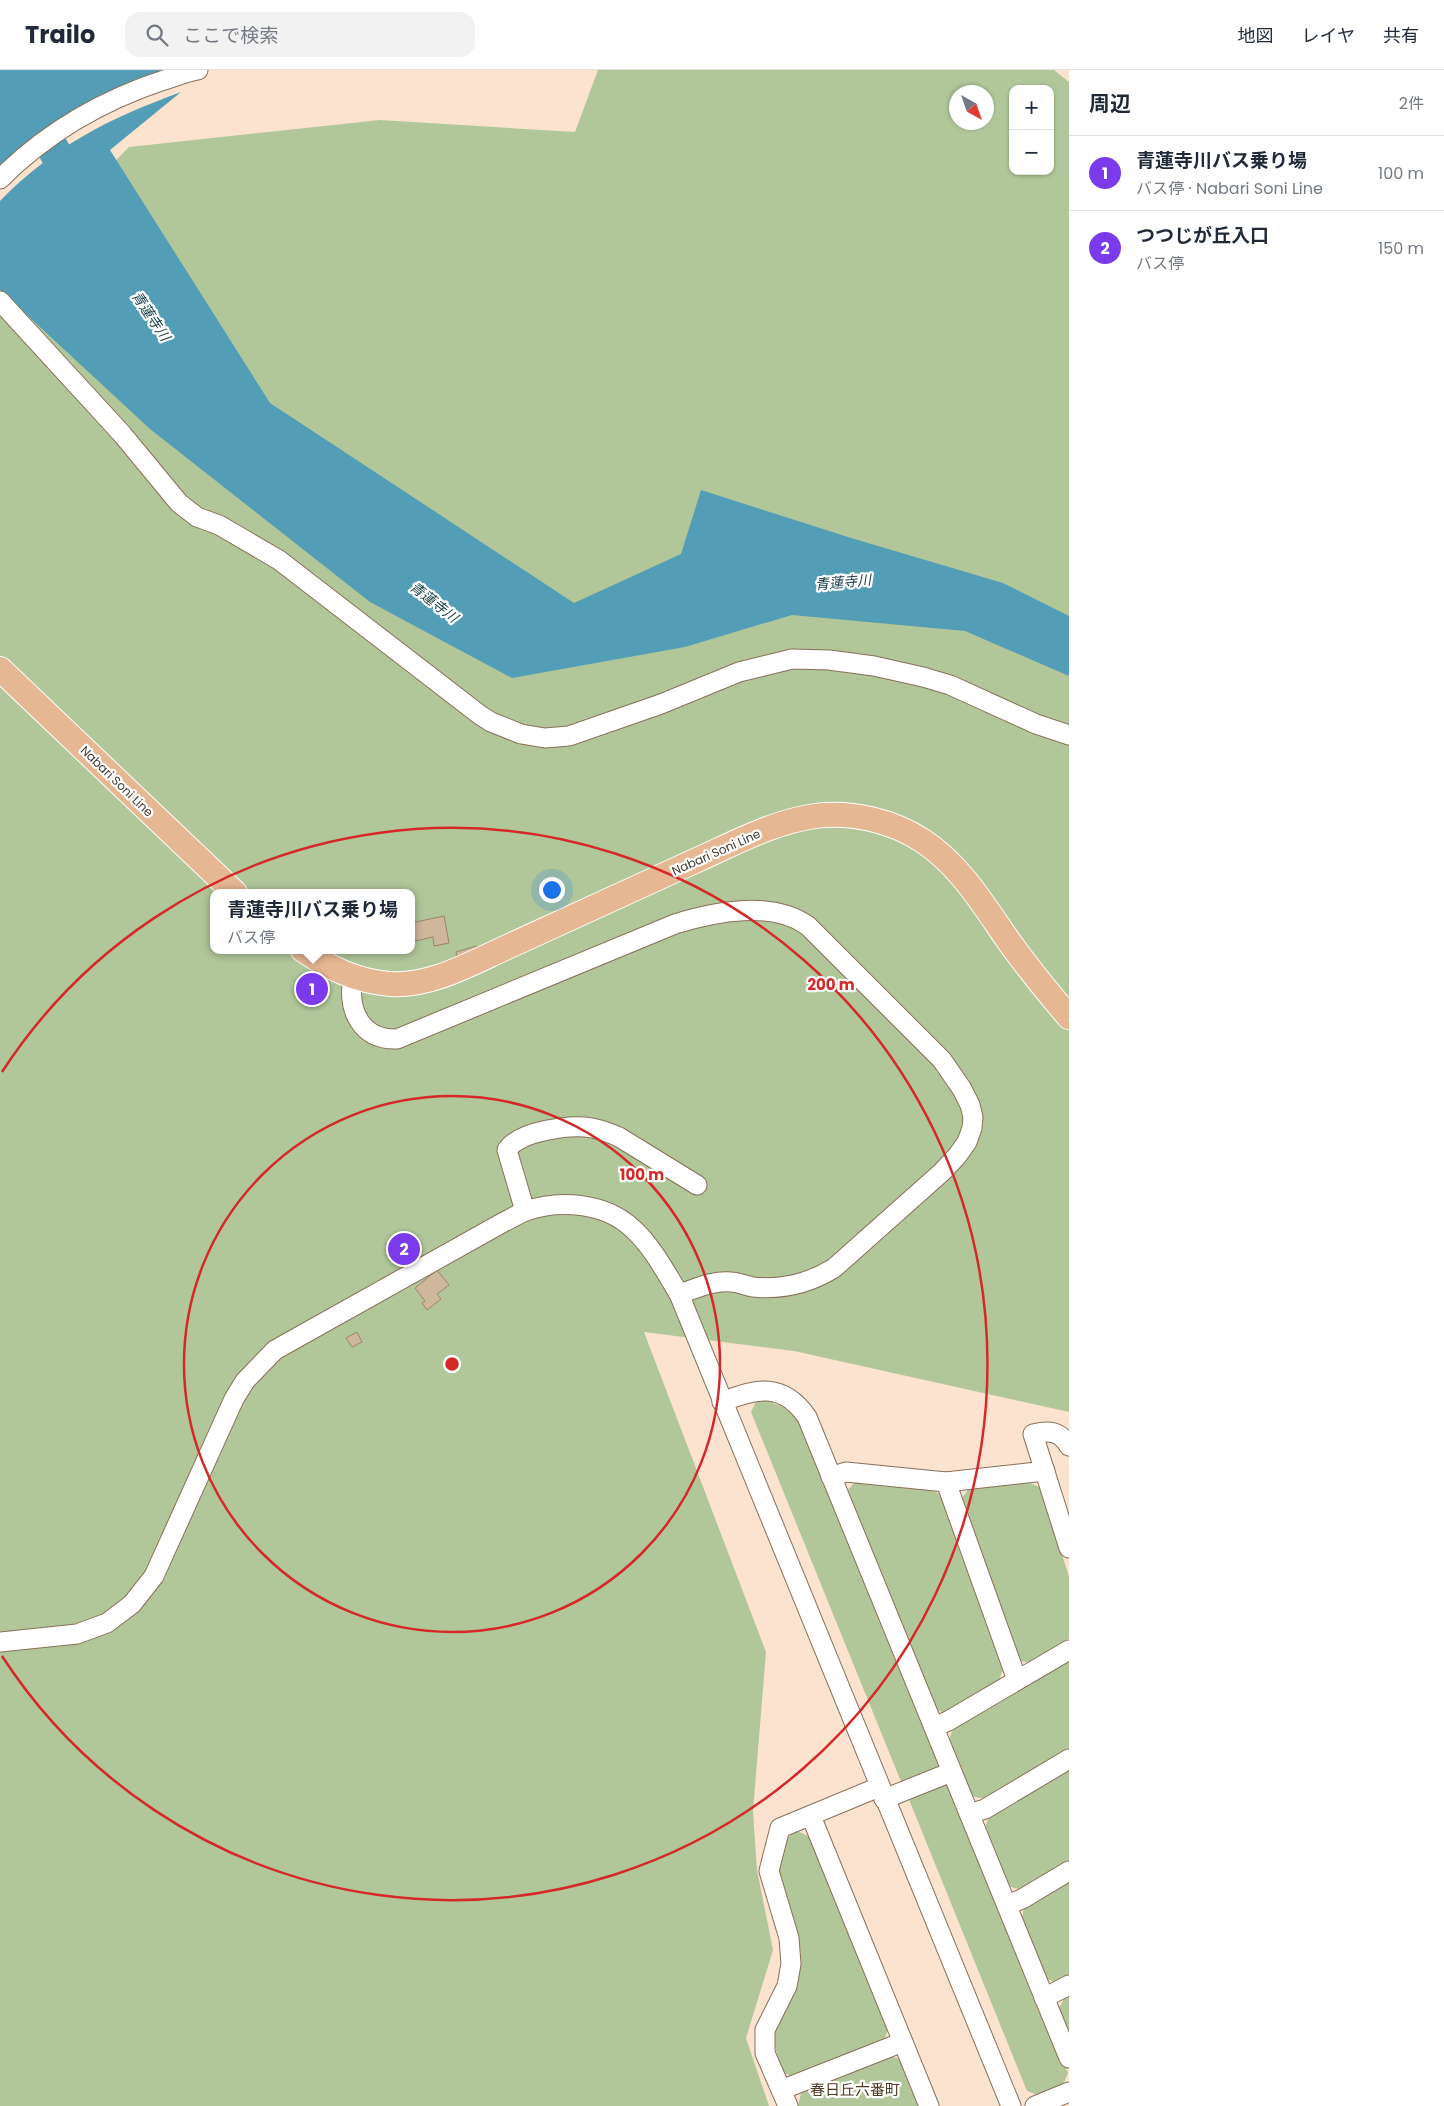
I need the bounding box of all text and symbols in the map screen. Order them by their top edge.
search box [125,12,475,57]
text: Trailo [25,18,95,51]
icon: search [143,21,171,49]
text: ここで検索 [183,22,278,49]
text: 地図 [1238,23,1274,48]
text: レイヤ [1302,23,1355,48]
text: 共有 [1383,23,1419,48]
north arrow [949,85,994,130]
map controls [1009,85,1054,175]
button: + [1009,85,1054,130]
text: 周辺 [1089,89,1131,118]
text: 2件 [1399,92,1424,115]
button: − [1009,130,1054,175]
text: 青蓮寺川バス乗り場 [1136,147,1307,174]
text: 1 [1102,162,1108,185]
text: 100 m [1378,162,1424,185]
text: バス停 · Nabari Soni Line [1136,177,1323,200]
text: つつじが丘入口 [1136,222,1269,249]
text: 2 [1100,237,1110,260]
text: 150 m [1378,237,1424,260]
text: バス停 [1136,252,1184,275]
water label: 青蓮寺川 [127,287,176,346]
water label: 青蓮寺川 [814,569,874,594]
water label: 青蓮寺川 [406,577,464,628]
street label: Nabari Soni Line [77,742,157,820]
street label: Nabari Soni Line [669,825,763,879]
your location [539,877,565,903]
popup [210,889,415,954]
text: 青蓮寺川バス乗り場 [227,896,398,923]
text: バス停 [227,926,275,949]
pin: 1 [296,970,328,1008]
text: 200 m [807,974,855,995]
text: 100 m [620,1164,664,1185]
pin: 2 [388,1230,420,1268]
centre of rings [443,1355,461,1373]
district label: 春日丘六番町 [810,2079,900,2100]

